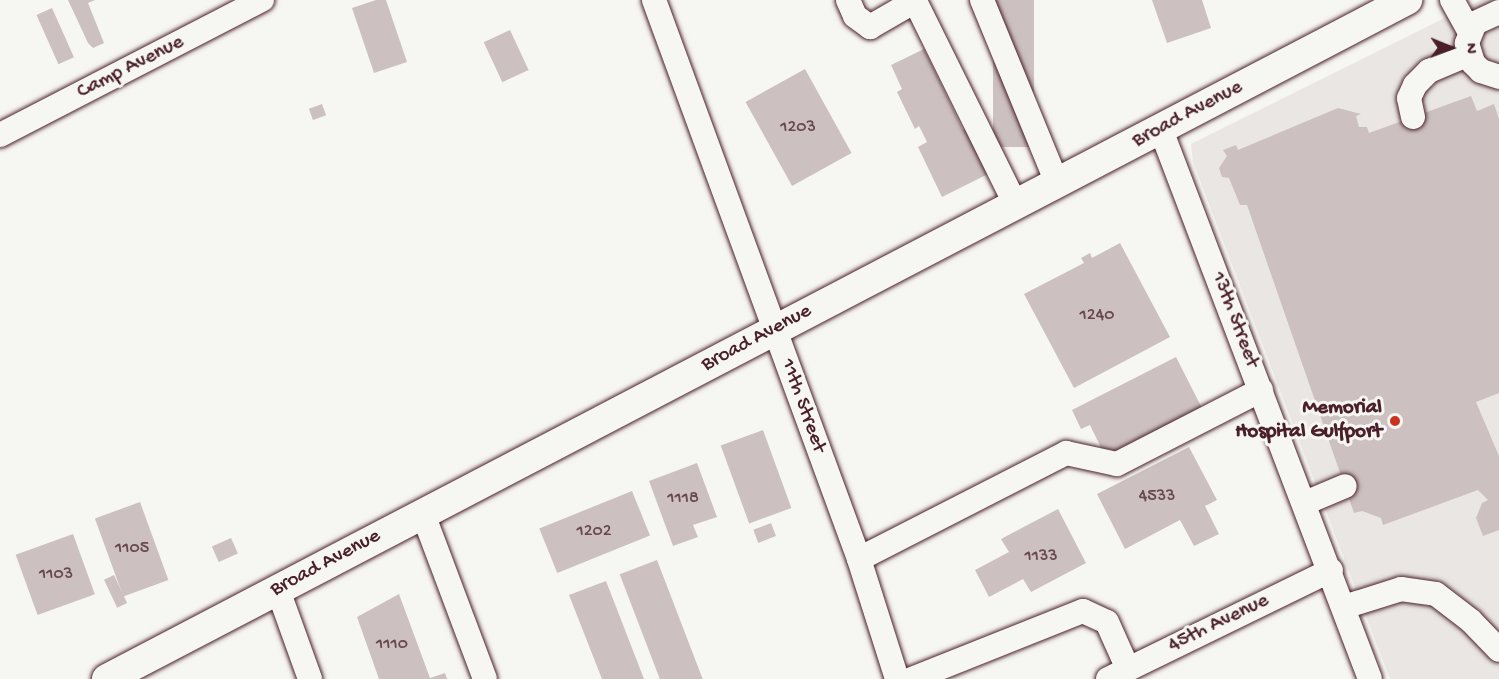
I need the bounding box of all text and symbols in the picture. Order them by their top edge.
north arrow [1421,18,1481,78]
street label: Camp Avenue [73,30,189,106]
text: N [1460,43,1479,54]
street label: Broad Avenue [1129,75,1247,155]
house number: 1203 [780,117,816,139]
street label: 13th Street [1204,269,1264,371]
street label: Broad Avenue [698,299,816,379]
house number: 1240 [1080,305,1114,327]
street label: 11th Street [773,356,831,456]
place label: Memorial Hospital Gulfport [1235,396,1382,446]
marker: Memorial Hospital Gulfport [1386,412,1404,430]
house number: 4533 [1139,486,1175,508]
house number: 1118 [667,488,699,510]
house number: 1202 [576,521,612,543]
street label: Broad Avenue [267,524,385,604]
house number: 1105 [115,538,149,560]
house number: 1133 [1024,546,1058,568]
house number: 1103 [39,564,73,586]
street label: 45th Avenue [1165,589,1273,659]
house number: 1110 [376,634,408,656]

